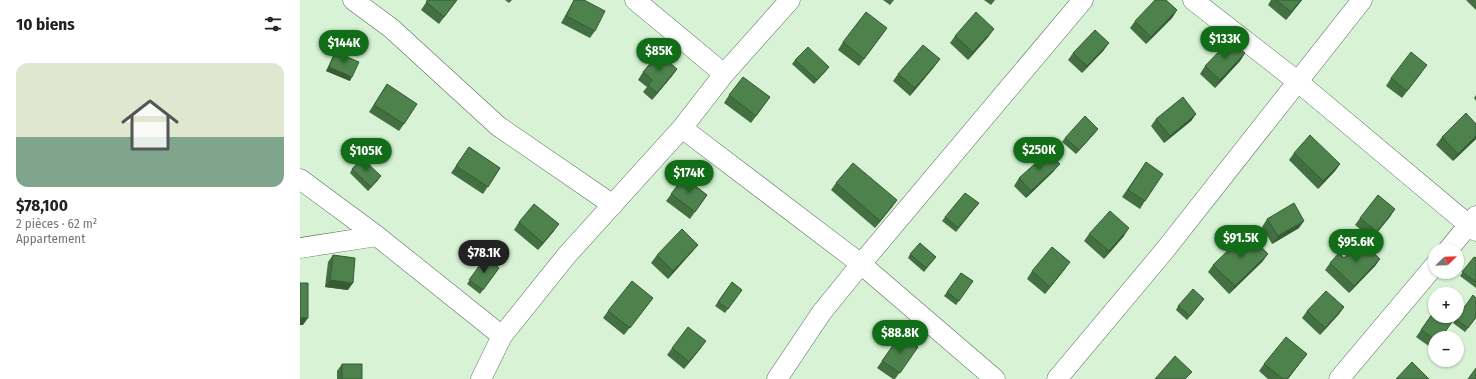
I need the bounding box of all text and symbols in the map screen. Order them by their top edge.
icon: filters [262,13,284,35]
text: 10 biens [16,14,75,35]
pin: $133K [1197,26,1253,60]
pin: $144K [316,30,372,64]
text: $133K [1209,31,1241,46]
text: $144K [328,35,360,50]
pin: $85K [635,38,683,72]
text: $85K [645,43,673,58]
icon: home [114,89,186,161]
pin: $250K [1011,137,1067,171]
pin: $105K [338,138,394,172]
text: $250K [1022,142,1056,157]
text: $105K [350,143,382,158]
pin: $174K [661,160,717,194]
text: $174K [674,165,704,180]
text: $78,100 [16,195,68,216]
text: 2 pièces · 62 m² [16,216,97,231]
pin: $91.5K [1208,225,1274,259]
pin: $95.6K [1323,229,1389,263]
text: $91.5K [1223,230,1259,245]
text: Appartement [16,231,85,246]
text: $95.6K [1338,234,1374,249]
pin: $78.1K [451,240,517,274]
north arrow [1428,243,1464,279]
map controls [1428,243,1464,367]
text: $78.1K [467,245,501,260]
button: + [1428,287,1464,323]
pin: $88.8K [867,320,933,354]
text: $88.8K [881,325,919,340]
button: − [1428,331,1464,367]

